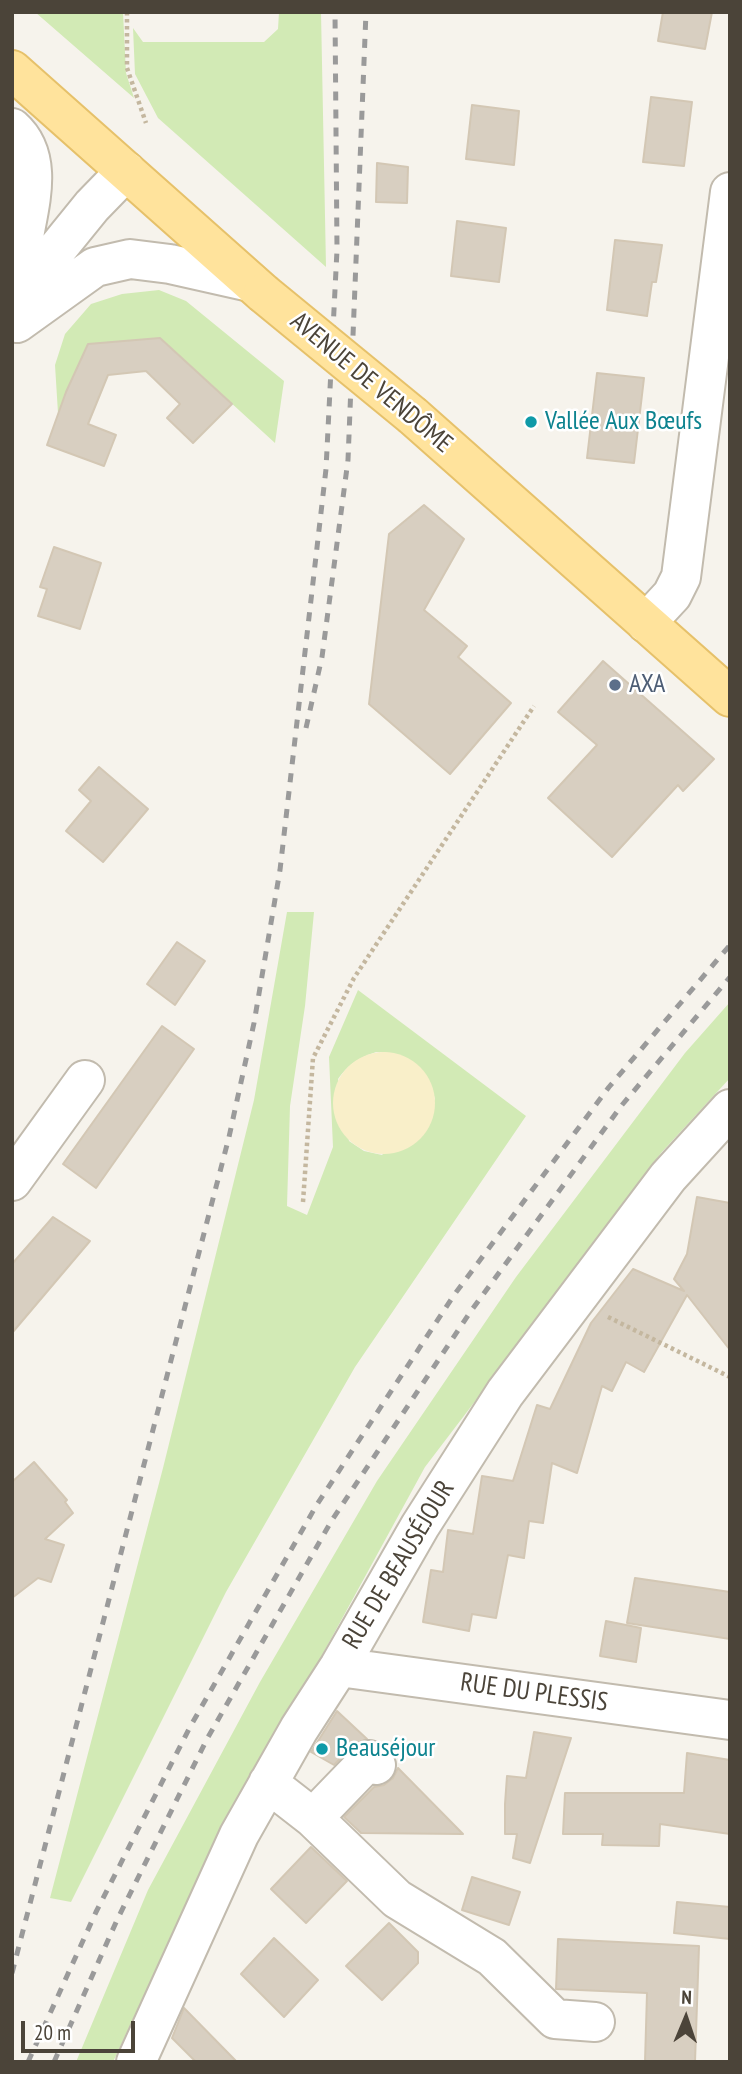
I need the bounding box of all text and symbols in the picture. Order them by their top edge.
street label: AVENUE DE VENDÔME [284,306,458,460]
place label: Vallée Aux Bœufs [545,406,702,438]
marker: Vallée Aux Bœufs [523,414,539,430]
place label: AXA [629,669,665,701]
marker: AXA [607,677,623,693]
street label: RUE DE BEAUSÉJOUR [336,1475,462,1655]
street label: RUE DU PLESSIS [458,1667,610,1719]
place label: Beauséjour [336,1733,435,1765]
marker: Beauséjour [314,1741,330,1757]
north arrow [651,1983,721,2053]
text: N [681,1985,692,2009]
scale bar [24,2008,138,2052]
text: 20 m [34,2019,71,2046]

